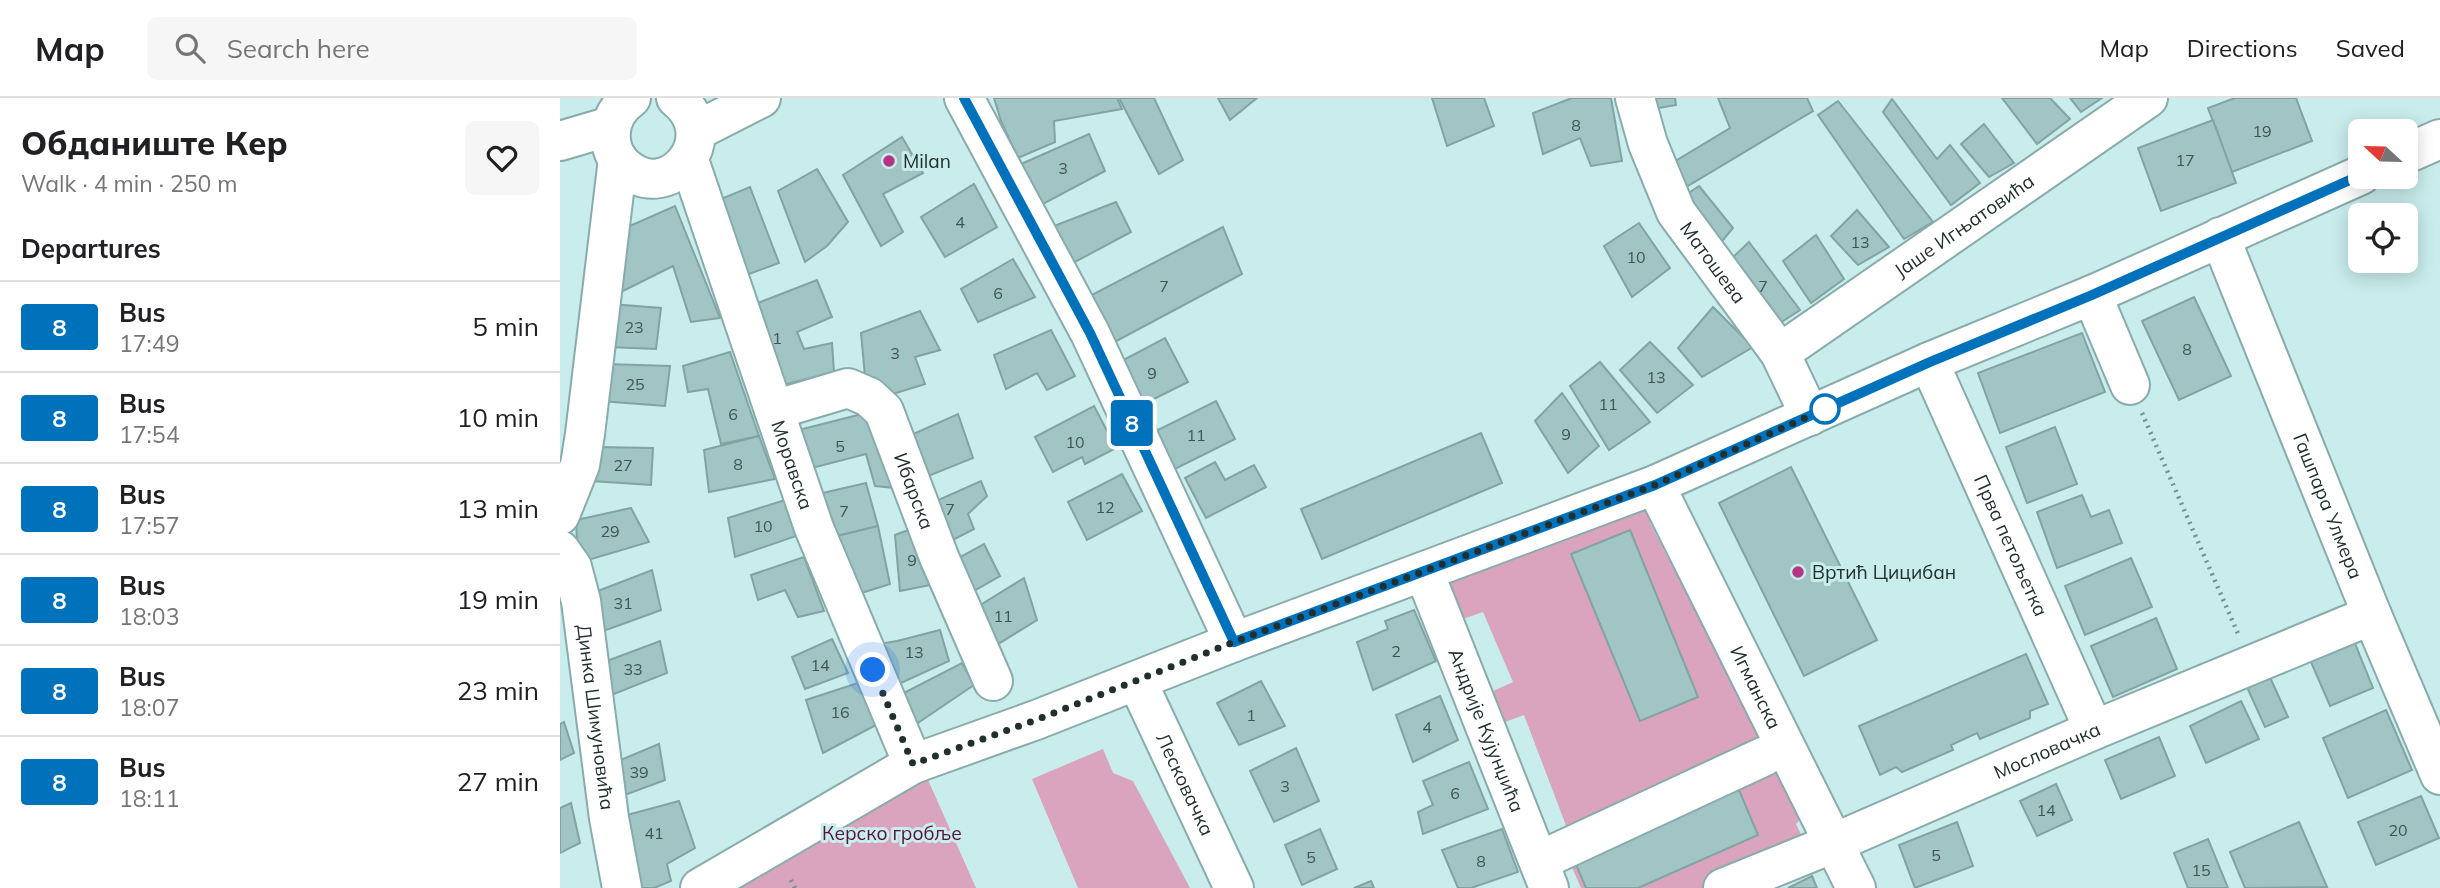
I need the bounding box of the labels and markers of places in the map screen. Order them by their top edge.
place label: Milan [903,149,951,173]
marker: Milan [881,153,897,169]
unlabelled marker [1810,394,1840,424]
place label: Вртић Цицибан [1812,560,1956,584]
marker: Вртић Цицибан [1790,564,1806,580]

